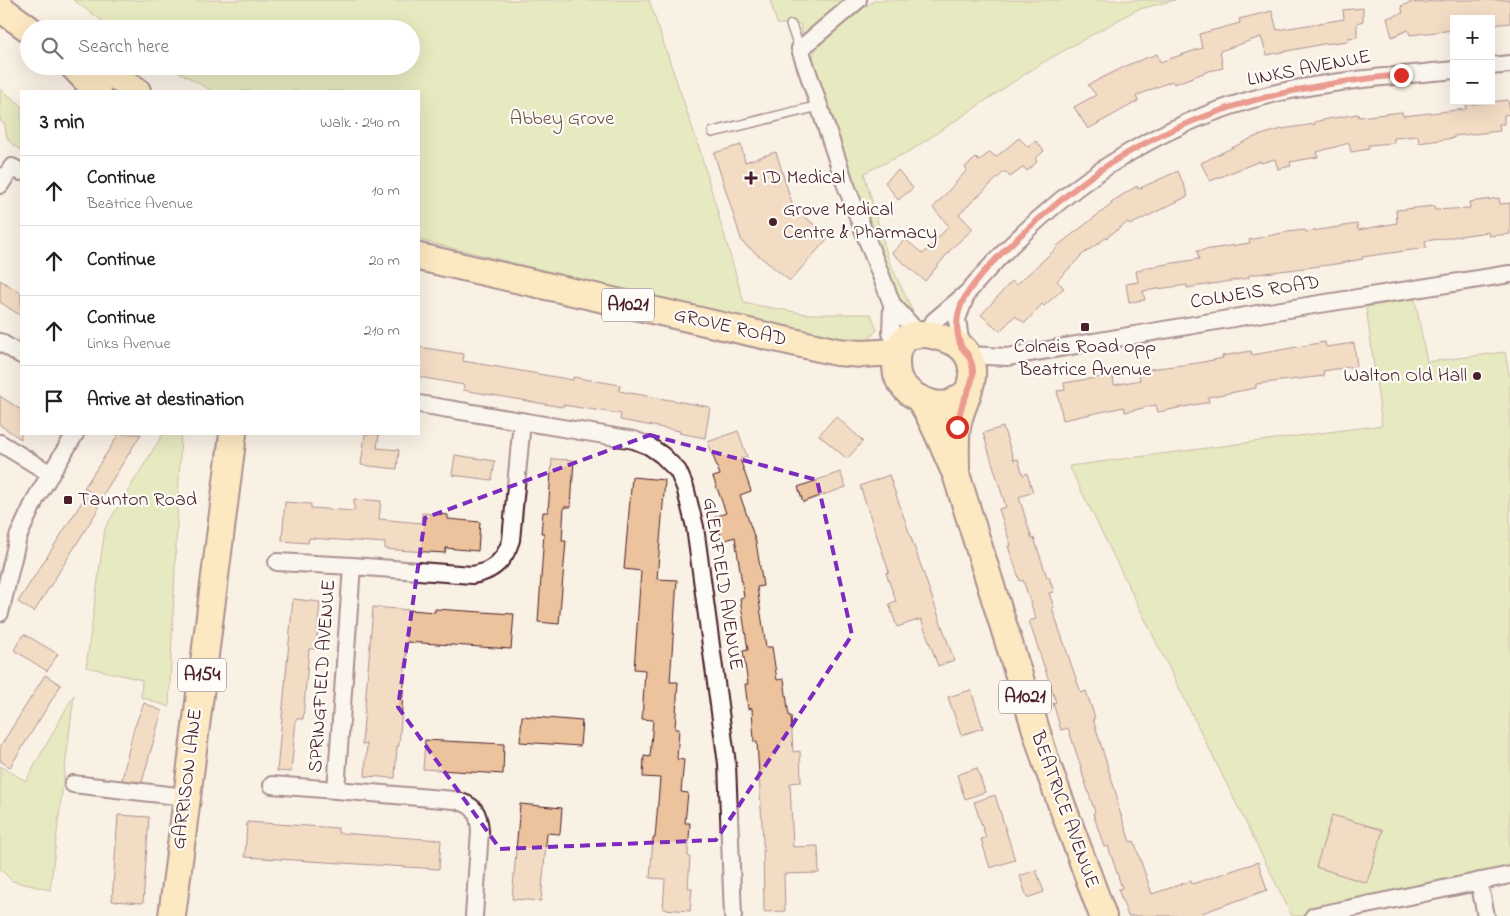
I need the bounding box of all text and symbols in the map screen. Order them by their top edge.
map controls [1450,15,1495,105]
button: + [1450,15,1495,60]
search box [20,20,420,75]
icon: search [38,34,66,62]
text: Search here [78,34,169,61]
street label: LINKS AVENUE [1245,43,1373,95]
button: − [1450,60,1495,105]
route end [1390,64,1413,87]
park label: Abbey Grove [510,105,614,134]
text: 3 min [40,108,84,138]
text: Walk · 240 m [320,111,400,135]
place label: ID Medical [762,164,845,193]
text: Continue [87,165,155,192]
marker: ID Medical [744,171,758,185]
icon: ahead [40,177,68,205]
text: 10 m [372,179,400,203]
text: Beatrice Avenue [87,192,193,216]
place label: Grove Medical Centre & Pharmacy [783,196,937,248]
marker: Grove Medical Centre & Pharmacy [767,216,779,228]
icon: ahead [40,247,68,275]
text: Continue [87,247,155,274]
text: 20 m [369,249,400,273]
street label: COLNEIS ROAD [1188,268,1322,318]
road number: A1021 [602,288,654,322]
street label: GROVE ROAD [671,301,789,355]
text: Continue [87,305,155,332]
icon: ahead [40,317,68,345]
text: 210 m [364,319,400,343]
marker: Colneis Road opp Beatrice Avenue [1079,321,1091,333]
text: Links Avenue [87,332,171,356]
place label: Colneis Road opp Beatrice Avenue [1014,333,1156,385]
place label: Walton Old Hall [1343,362,1467,391]
marker: Walton Old Hall [1471,370,1483,382]
icon: arrive [40,387,68,415]
text: Arrive at destination [87,387,244,414]
route start [946,416,969,439]
place label: Taunton Road [78,486,197,515]
marker: Taunton Road [62,494,74,506]
street label: GLENFIELD AVENUE [694,496,750,672]
street label: SPRINGFIELD AVENUE [302,578,344,774]
road number: A154 [178,658,226,692]
road number: A1021 [999,680,1051,714]
street label: GARRISON LANE [165,707,211,851]
street label: BEATRICE AVENUE [1022,726,1106,893]

